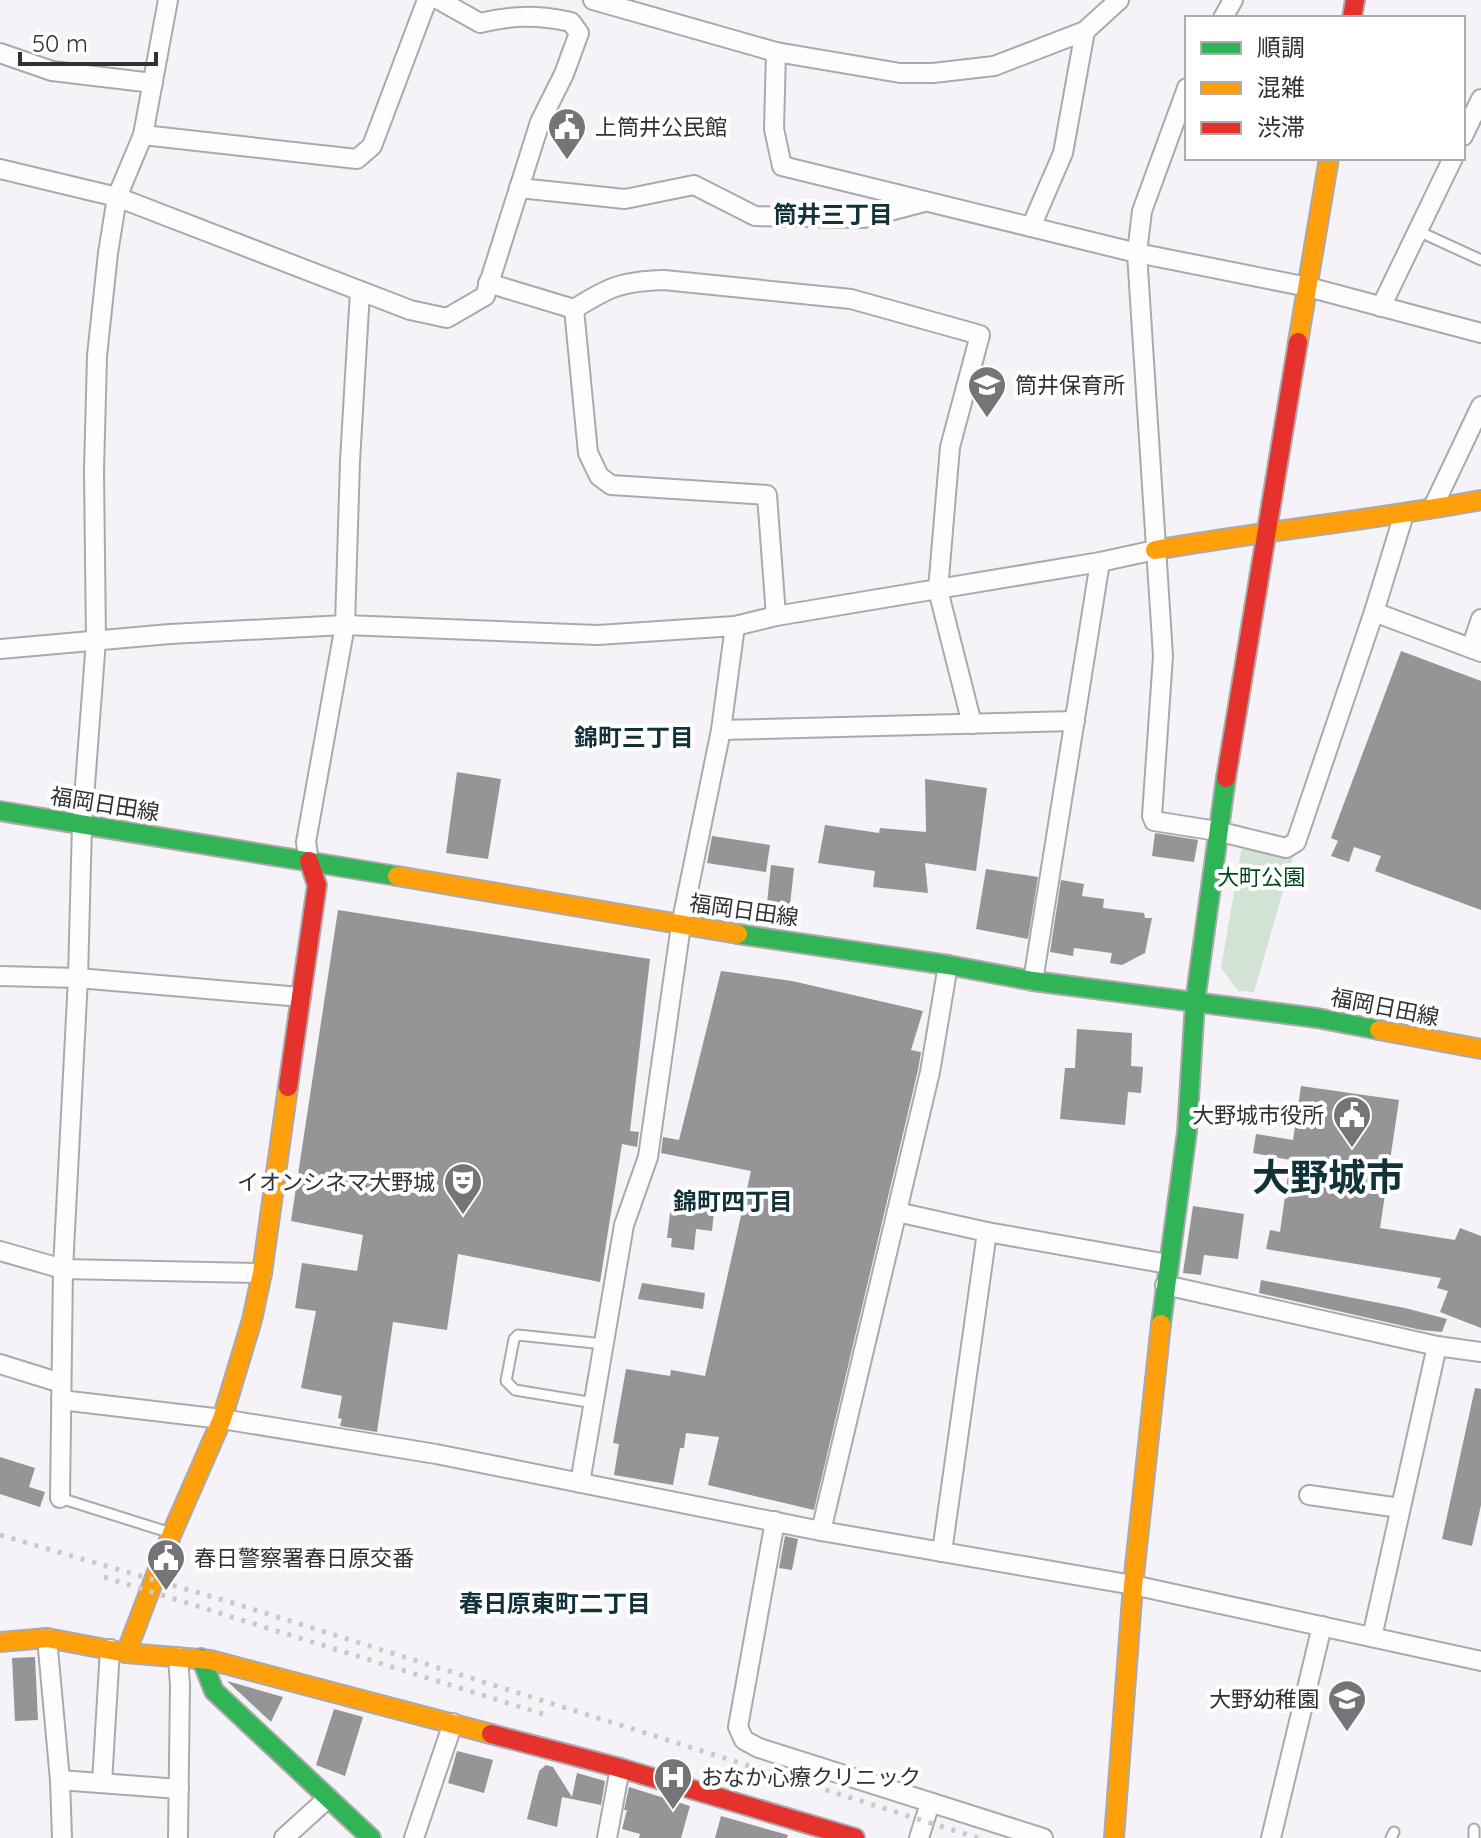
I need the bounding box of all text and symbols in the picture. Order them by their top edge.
scale bar [20,16,156,66]
legend [1185,16,1465,160]
text: 50 m [32,28,88,58]
text: 順調 [1257,32,1305,62]
text: 混雑 [1257,72,1305,102]
public building icon: 上筒井公民館 [546,106,588,161]
text: 渋滞 [1257,112,1305,142]
place label: 上筒井公民館 [595,113,727,141]
district label: 筒井三丁目 [773,199,893,229]
school or university icon: 筒井保育所 [966,364,1008,419]
place label: 筒井保育所 [1015,371,1125,399]
district label: 錦町三丁目 [574,722,694,752]
street label: 福岡日田線 [48,782,162,826]
park label: 大町公園 [1217,863,1305,891]
street label: 福岡日田線 [688,888,800,932]
street label: 福岡日田線 [1328,983,1442,1031]
public building icon: 大野城市役所 [1331,1094,1373,1149]
place label: 大野城市役所 [1192,1101,1324,1129]
district label: 大野城市 [1252,1153,1404,1201]
theatre icon: イオンシネマ大野城 [442,1161,484,1216]
place label: イオンシネマ大野城 [237,1168,435,1196]
district label: 錦町四丁目 [673,1186,793,1216]
public building icon: 春日警察署春日原交番 [145,1537,187,1592]
place label: 春日警察署春日原交番 [194,1544,414,1572]
district label: 春日原東町二丁目 [459,1588,651,1618]
school or university icon: 大野幼稚園 [1326,1678,1368,1733]
place label: 大野幼稚園 [1209,1685,1319,1713]
hospital icon: おなか心療クリニック [652,1756,694,1811]
place label: おなか心療クリニック [701,1763,921,1791]

